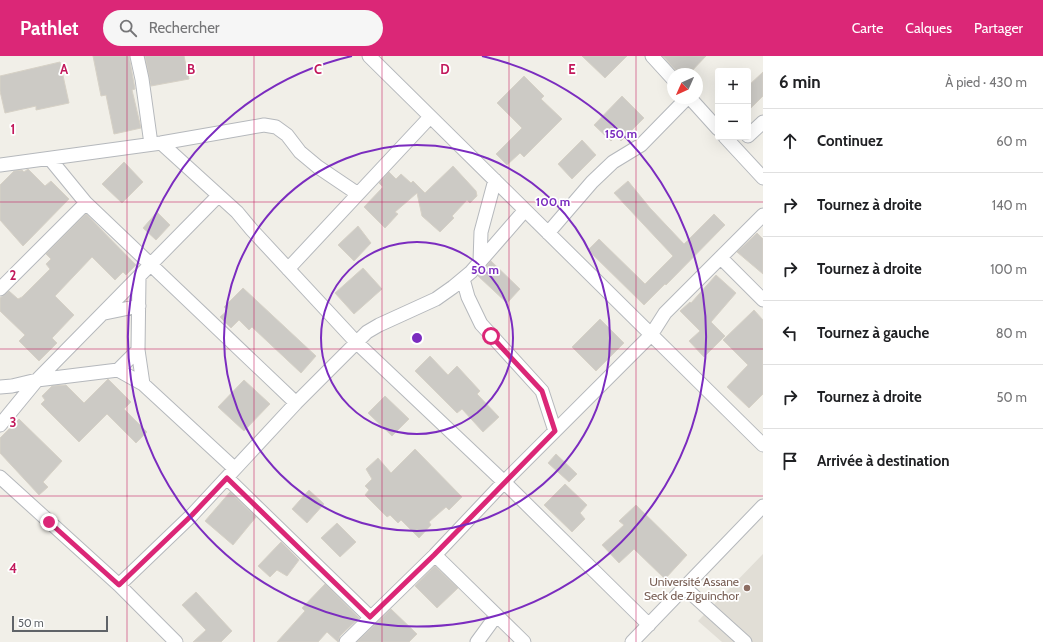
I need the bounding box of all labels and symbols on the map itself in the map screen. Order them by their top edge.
text: A [60,61,69,77]
text: B [187,61,195,77]
text: C [314,61,322,77]
text: D [440,61,450,77]
text: E [568,61,576,77]
north arrow [667,68,703,104]
text: 1 [11,121,15,137]
text: 150 m [605,126,637,141]
text: 100 m [536,194,570,209]
text: 50 m [471,262,499,277]
text: 2 [10,267,17,283]
route start [482,327,500,345]
centre of rings [410,331,424,345]
text: 3 [9,414,17,430]
route end [40,513,58,531]
text: 4 [9,560,17,576]
place label: Université Assane Seck de Ziguinchor [644,574,739,603]
marker: Université Assane Seck de Ziguinchor [742,583,752,593]
scale bar [12,614,108,633]

